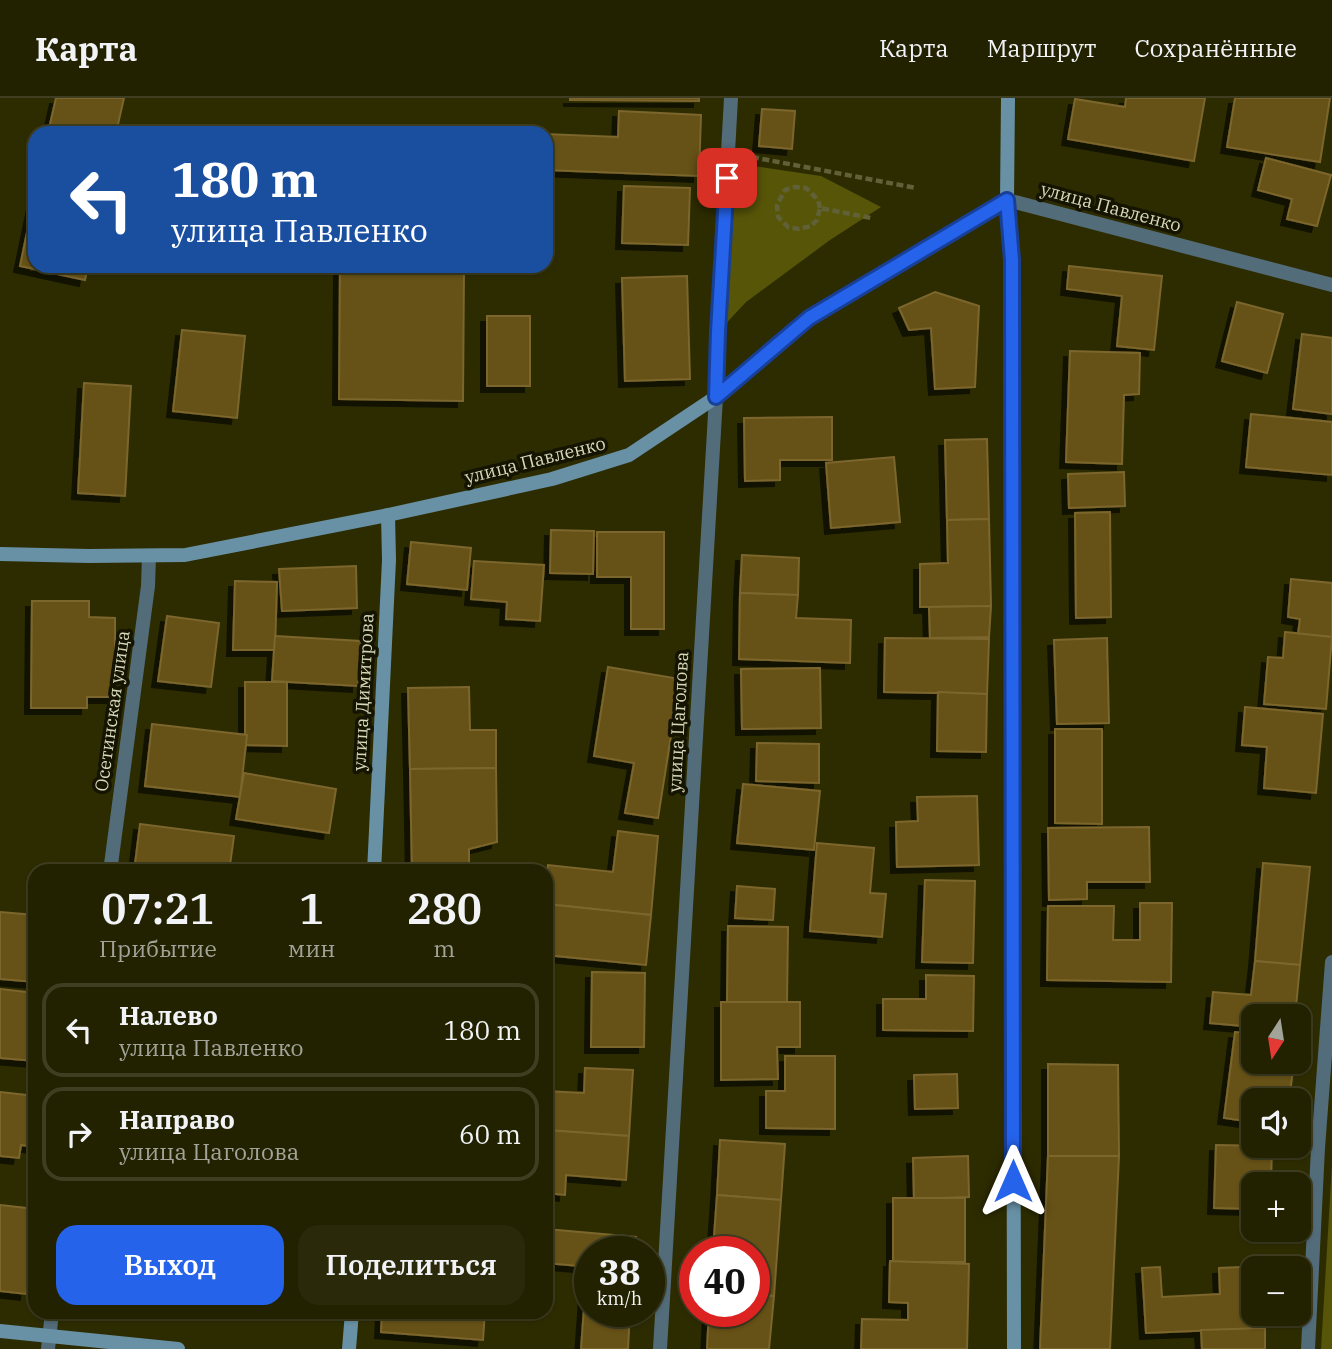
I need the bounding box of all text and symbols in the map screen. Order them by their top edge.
text: Карта [35,27,138,70]
text: Карта [879,32,949,64]
text: Маршрут [987,32,1096,64]
text: Сохранённые [1134,32,1297,64]
text: 180 m [171,147,318,210]
pin [697,148,757,208]
icon: left [56,154,147,245]
icon: arrive [708,159,746,197]
street label: улица Павленко [1038,177,1184,237]
text: улица Павленко [171,209,428,251]
street label: улица Павленко [462,431,608,489]
street label: улица Димитрова [347,612,379,772]
street label: Осетинская улица [89,629,135,793]
street label: улица Цаголова [663,651,693,793]
text: 07:21 [101,881,215,936]
text: 1 [299,881,324,936]
text: 280 [406,881,482,936]
text: Прибытие [99,933,217,963]
text: мин [288,933,336,963]
text: m [433,933,455,963]
text: Налево [119,998,218,1032]
north arrow [1241,1004,1311,1074]
map controls [1241,1004,1311,1326]
icon: left [60,1011,98,1049]
text: 180 m [443,1013,521,1047]
text: улица Павленко [119,1032,304,1062]
button: sound [1241,1088,1311,1158]
text: Направо [119,1102,235,1136]
icon: right [60,1115,98,1153]
text: 60 m [459,1117,521,1151]
text: улица Цаголова [119,1136,299,1166]
position arrow [976,1144,1050,1218]
button: + [1241,1172,1311,1242]
button: Выход [56,1225,284,1305]
button: Поделиться [298,1225,525,1305]
speed limit sign: 40 [679,1236,770,1327]
text: 38 [598,1249,641,1295]
button: − [1241,1256,1311,1326]
text: km/h [597,1287,642,1310]

